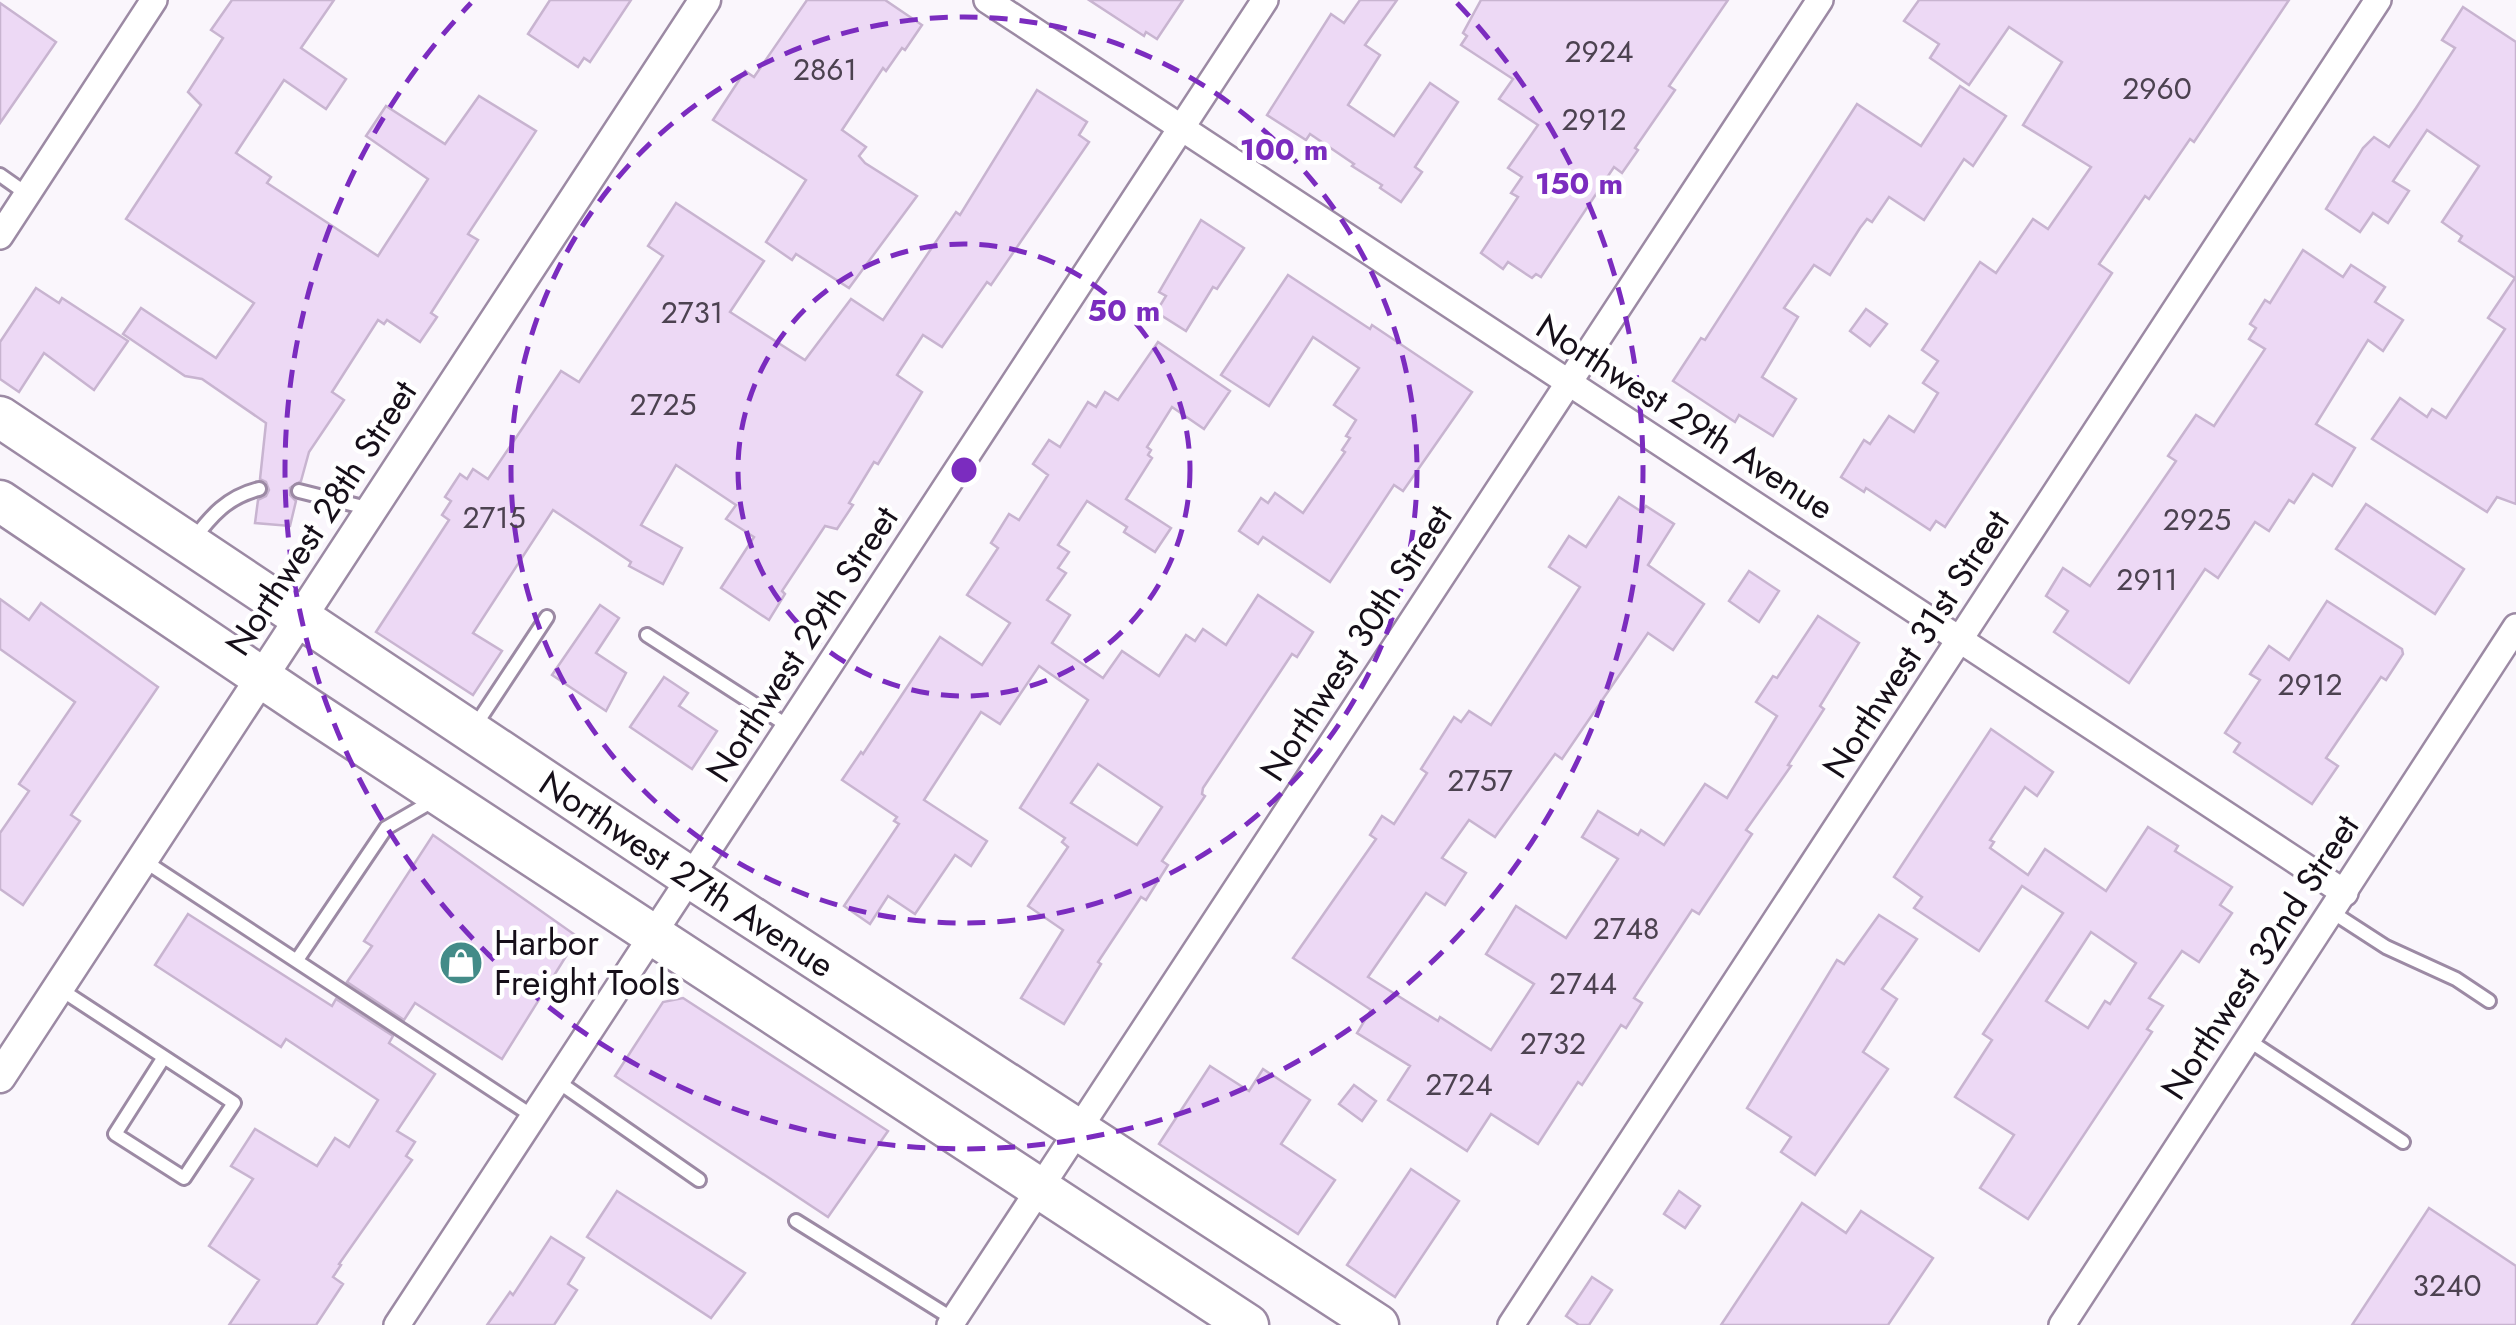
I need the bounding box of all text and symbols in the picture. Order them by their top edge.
house number: 2924 [1565,30,1633,73]
house number: 2861 [793,48,857,91]
house number: 2960 [2122,67,2192,110]
house number: 2912 [1562,98,1626,141]
text: 100 m [1240,128,1328,171]
text: 150 m [1535,162,1623,205]
text: 50 m [1088,289,1160,332]
house number: 2731 [661,291,723,334]
street label: Northwest 29th Avenue [1526,302,1844,532]
street label: Northwest 28th Street [213,370,429,665]
house number: 2725 [630,383,696,426]
centre of rings [946,452,982,488]
street label: Northwest 30th Street [1248,495,1464,791]
house number: 2715 [462,496,526,539]
street label: Northwest 29th Street [694,496,910,792]
house number: 2925 [2163,498,2231,541]
street label: Northwest 31st Street [1810,500,2022,788]
house number: 2911 [2116,558,2178,601]
house number: 2912 [2278,663,2342,706]
street label: Northwest 27th Avenue [529,759,844,990]
house number: 2757 [1447,759,1513,802]
street label: Northwest 32nd Street [2149,804,2371,1109]
house number: 2748 [1593,907,1659,950]
place label: Harbor Freight Tools [494,918,680,1008]
shop icon: Harbor Freight Tools [438,940,484,986]
house number: 2744 [1549,962,1617,1005]
house number: 2732 [1520,1022,1586,1065]
house number: 2724 [1425,1063,1493,1106]
house number: 3240 [2413,1264,2481,1307]

